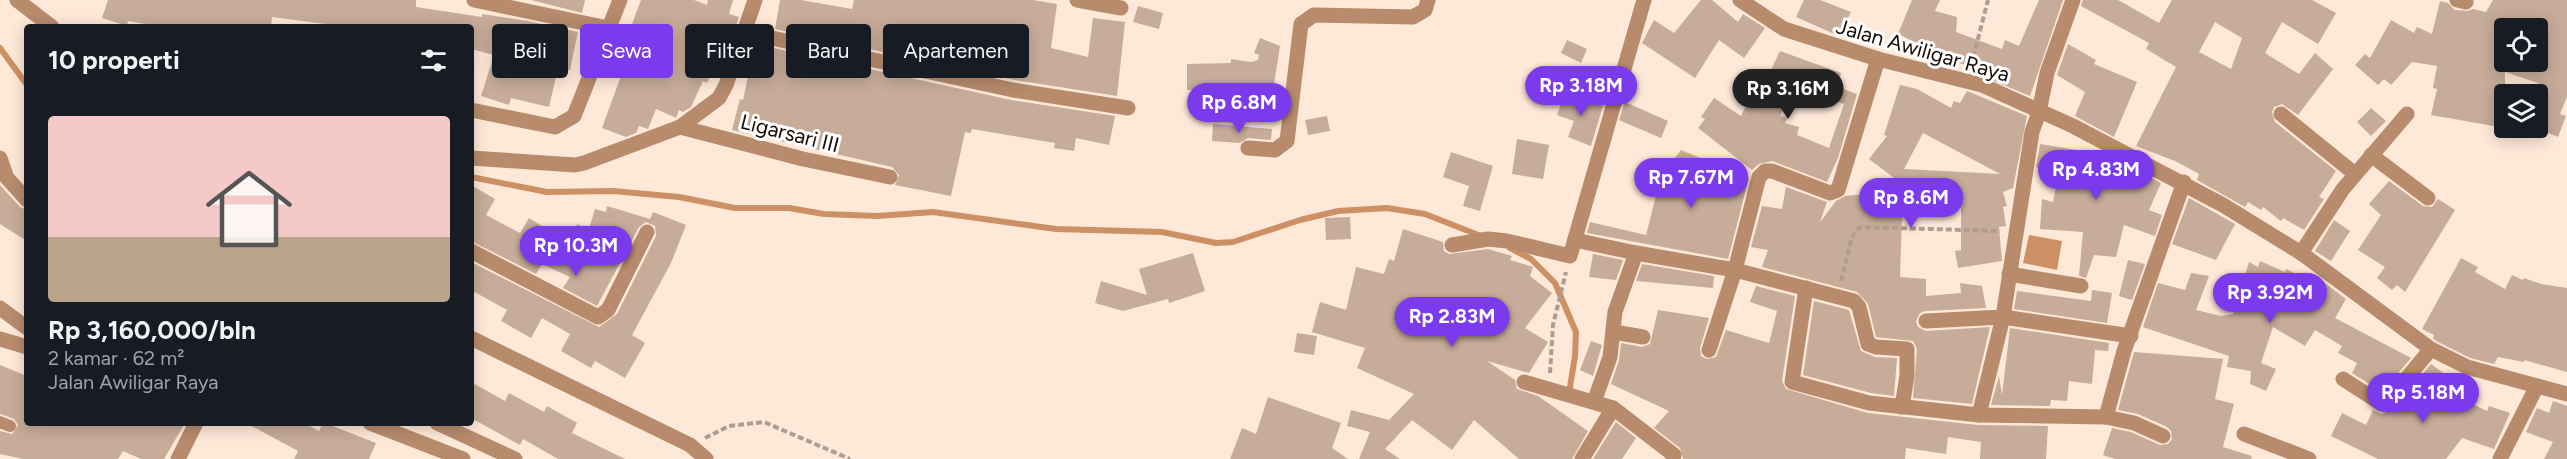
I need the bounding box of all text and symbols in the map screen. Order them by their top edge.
street label: Jalan Awiligar Raya [1833,13,2013,87]
map controls [2494,18,2548,138]
button: locate [2494,18,2548,72]
chip: Beli [492,24,568,78]
chip: Sewa [580,24,673,78]
chip: Filter [685,24,774,78]
chip: Baru [786,24,871,78]
chip: Apartemen [883,24,1029,78]
text: 10 properti [48,44,180,76]
icon: filters [417,44,450,77]
pin: Rp 3.18M [1519,66,1643,117]
pin: Rp 3.16M [1726,69,1850,120]
text: Rp 3.18M [1539,73,1623,97]
text: Rp 3.16M [1747,76,1829,100]
pin: Rp 6.8M [1184,83,1294,134]
button: layers [2494,84,2548,138]
text: Rp 6.8M [1201,90,1277,114]
street label: Ligarsari III [738,109,842,157]
pin: Rp 4.83M [2034,150,2158,201]
icon: home [195,155,303,263]
text: Rp 4.83M [2052,157,2140,181]
pin: Rp 7.67M [1629,158,1753,209]
text: Rp 7.67M [1648,165,1734,189]
pin: Rp 8.6M [1856,178,1966,229]
text: Rp 8.6M [1873,185,1949,209]
pin: Rp 10.3M [514,226,638,277]
text: Rp 10.3M [534,233,618,257]
pin: Rp 3.92M [2208,273,2332,324]
text: Rp 3.92M [2227,280,2313,304]
pin: Rp 2.83M [1390,297,1514,348]
text: Rp 2.83M [1409,304,1495,328]
text: Rp 3,160,000/bln [48,314,256,346]
text: 2 kamar · 62 m² [48,346,184,370]
text: Jalan Awiligar Raya [48,370,219,394]
pin: Rp 5.18M [2361,373,2485,424]
text: Rp 5.18M [2381,380,2465,404]

